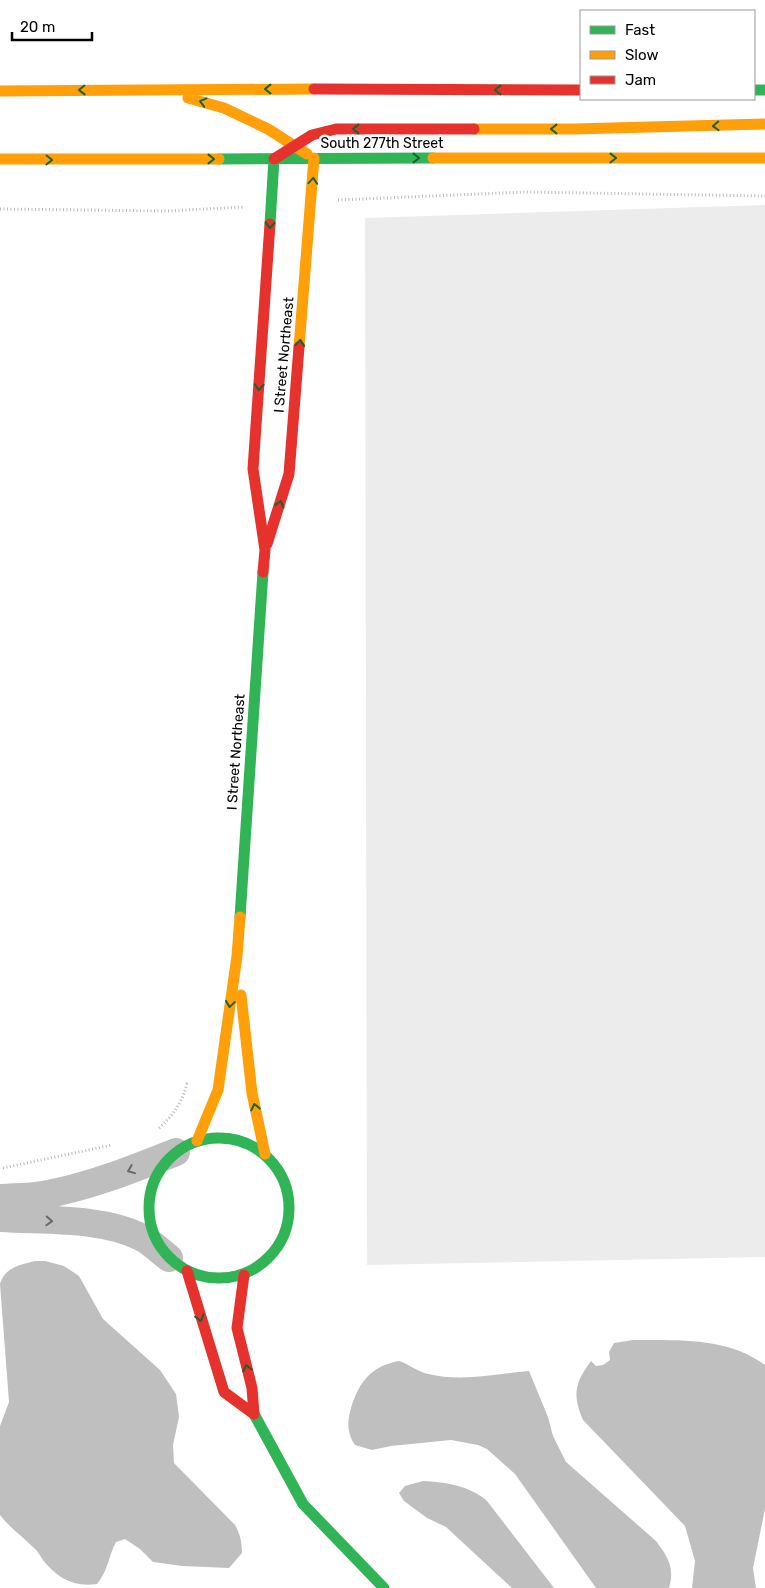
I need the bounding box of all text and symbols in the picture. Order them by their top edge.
scale bar [12,10,92,42]
legend [580,10,755,100]
text: 20 m [20,18,55,36]
text: Fast [625,21,655,39]
text: Slow [625,46,658,64]
text: Jam [625,71,656,89]
one-way arrow [264,84,272,94]
one-way arrow [77,85,85,95]
one-way arrow [493,85,501,95]
one-way arrow [200,98,208,108]
one-way arrow [712,120,720,131]
one-way arrow [352,124,360,134]
one-way arrow [550,124,558,134]
street label: South 277th Street [320,135,444,152]
one-way arrow [412,153,420,163]
one-way arrow [610,153,617,163]
one-way arrow [45,154,53,165]
one-way arrow [208,154,215,164]
one-way arrow [307,177,318,185]
one-way arrow [265,221,276,229]
street label: I Street Northeast [270,296,298,414]
one-way arrow [294,339,305,347]
one-way arrow [254,383,265,391]
one-way arrow [274,500,284,508]
street label: I Street Northeast [223,693,249,811]
one-way arrow [225,1001,236,1009]
one-way arrow [250,1102,261,1111]
one-way arrow [127,1164,136,1174]
one-way arrow [45,1215,53,1226]
one-way arrow [195,1313,205,1321]
one-way arrow [242,1363,253,1372]

